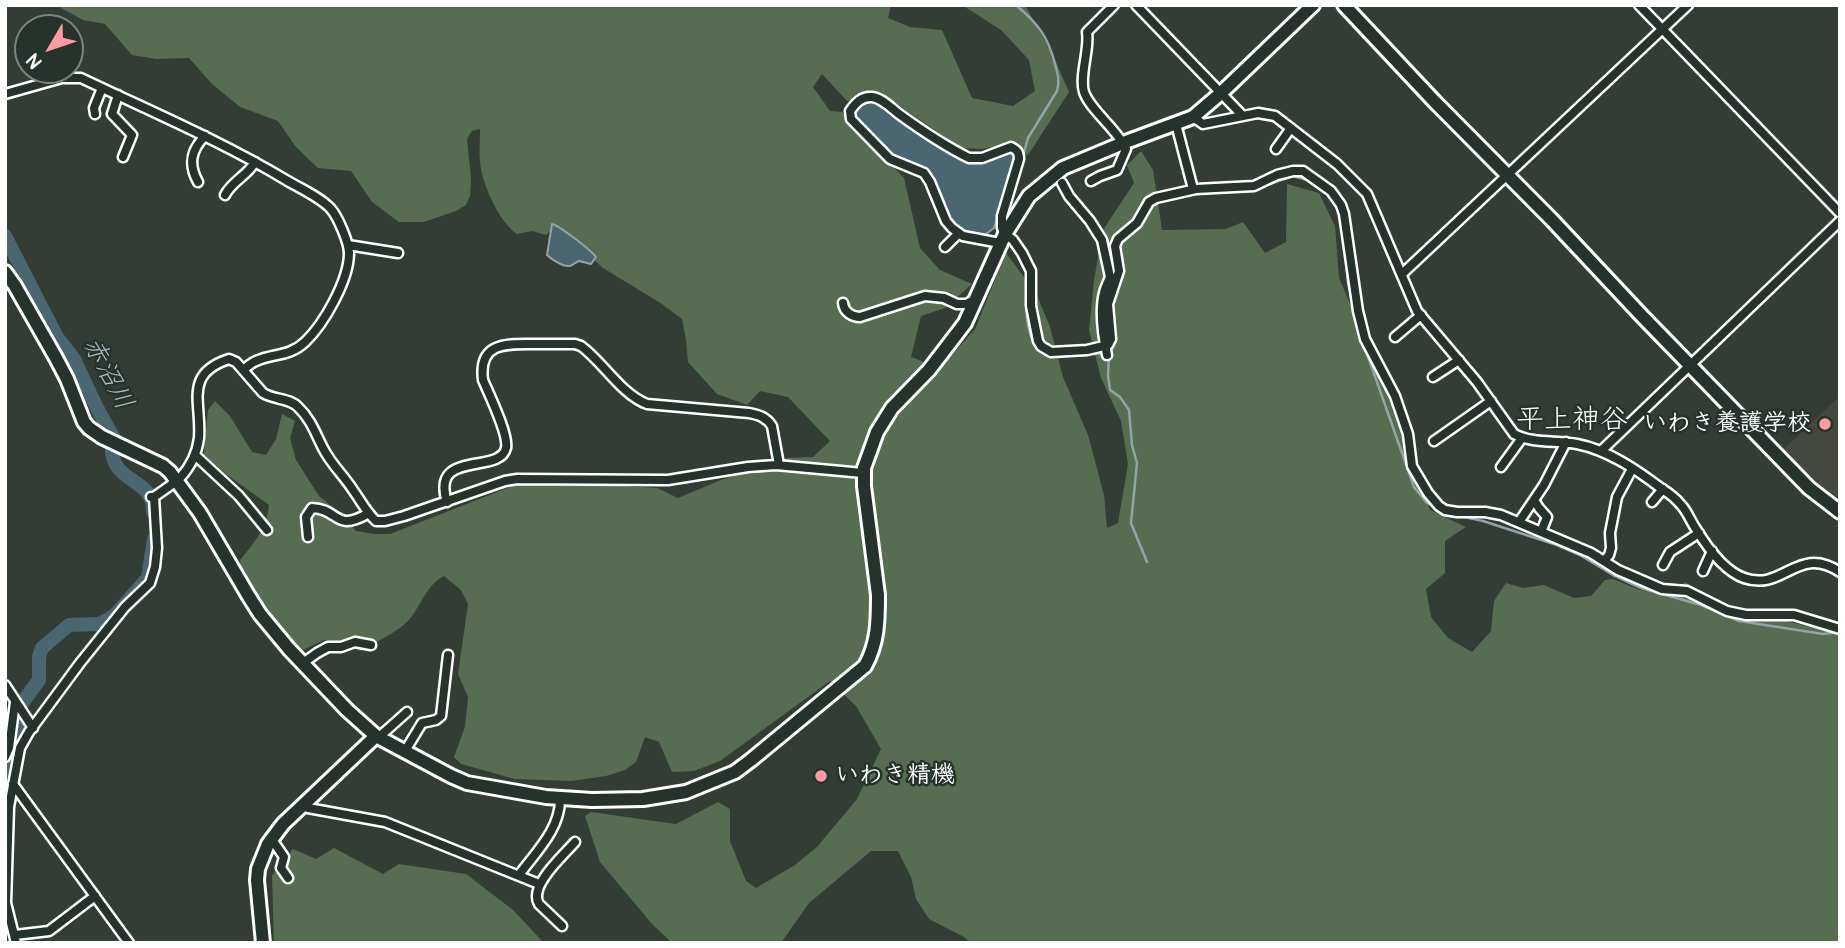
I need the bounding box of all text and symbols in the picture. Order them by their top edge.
north arrow [14,14,84,84]
text: N [21,48,48,74]
water label: 赤沼川 [75,332,139,416]
district label: 平上神谷 [1516,404,1628,438]
place label: いわき養護学校 [1643,410,1811,438]
marker: いわき養護学校 [1817,416,1833,432]
place label: いわき精機 [835,762,955,790]
marker: いわき精機 [813,768,829,784]

